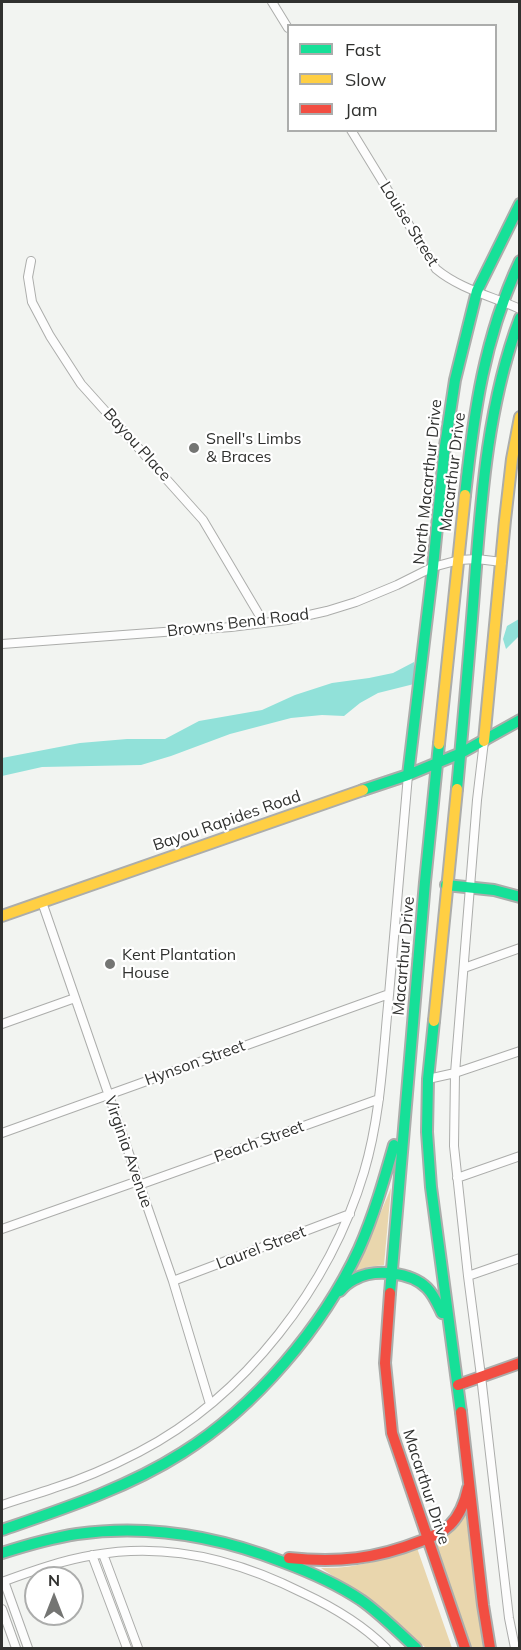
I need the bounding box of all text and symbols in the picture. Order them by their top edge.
legend [287,24,497,132]
text: Fast [345,38,381,61]
text: Slow [345,68,386,91]
text: Jam [345,98,378,121]
street label: Louise Street [375,178,443,270]
street label: North Macarthur Drive [410,398,446,566]
street label: Bayou Place [99,405,175,485]
street label: Macarthur Drive [436,411,470,533]
place label: Snell's Limbs & Braces [206,429,301,467]
marker: Snell's Limbs & Braces [187,441,201,455]
street label: Browns Bend Road [166,605,310,641]
street label: Bayou Rapides Road [151,787,303,855]
street label: Macarthur Drive [389,895,419,1017]
place label: Kent Plantation House [122,945,236,983]
marker: Kent Plantation House [103,957,117,971]
street label: Hynson Street [142,1036,248,1090]
street label: Virginia Avenue [100,1094,156,1210]
street label: Peach Street [212,1117,306,1167]
street label: Laurel Street [214,1222,308,1274]
street label: Macarthur Drive [398,1427,454,1547]
north arrow [24,1566,84,1626]
text: N [48,1570,60,1590]

